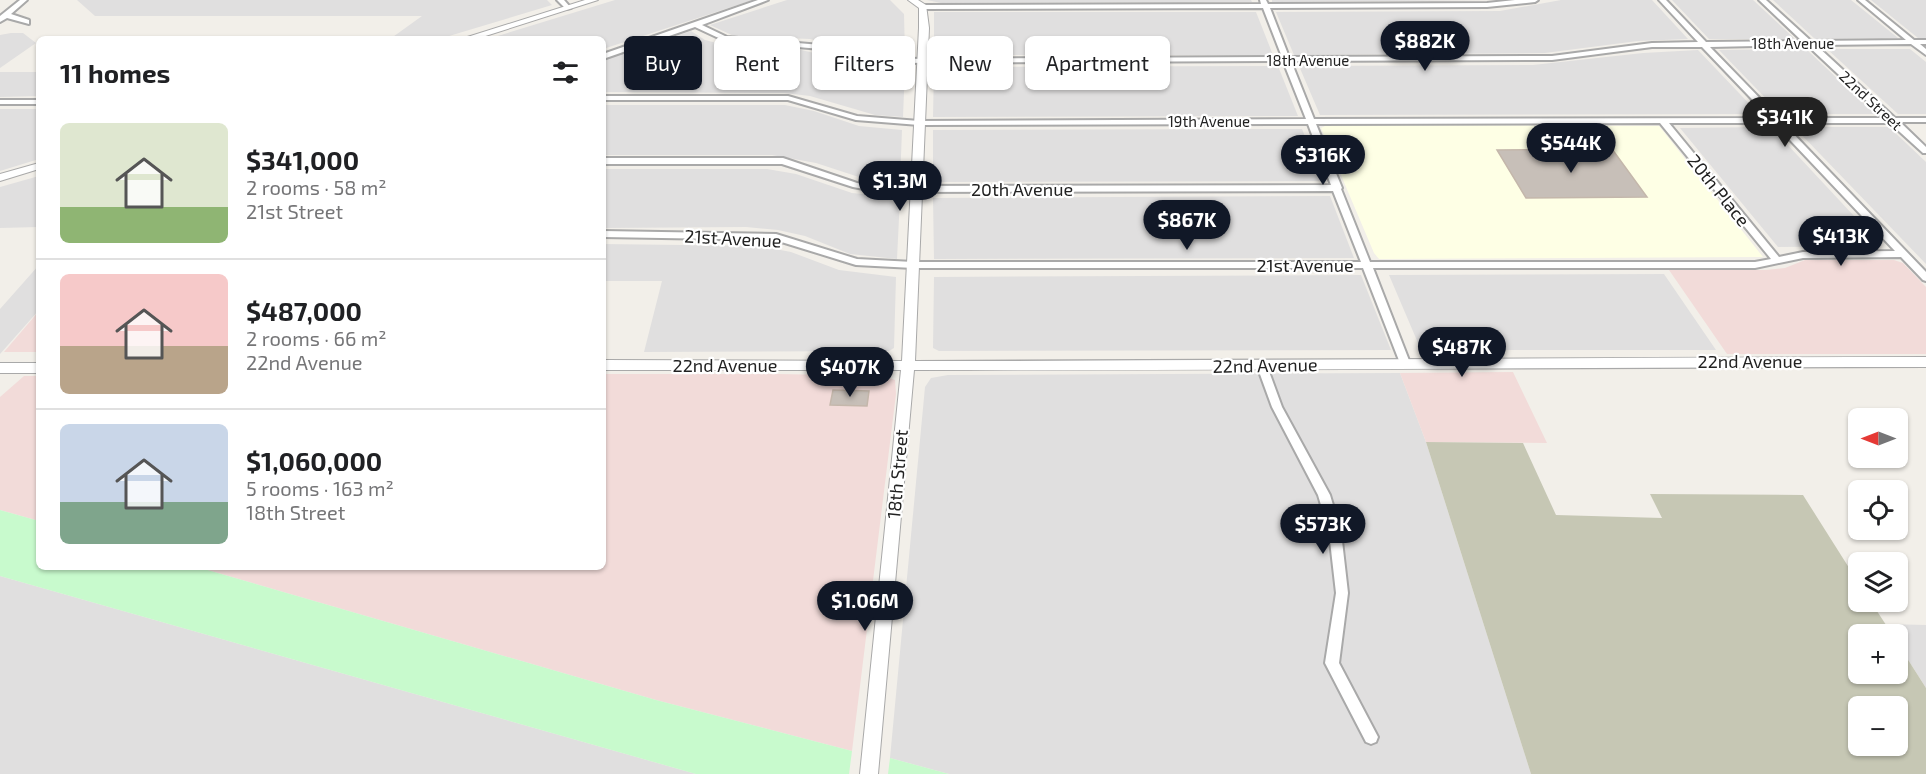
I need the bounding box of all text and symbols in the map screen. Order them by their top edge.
pin: $882K [1383,21,1467,72]
text: $882K [1395,28,1455,52]
street label: 18th Avenue [1752,34,1834,52]
chip: Buy [624,36,702,90]
chip: Rent [714,36,800,90]
chip: Filters [812,36,915,90]
chip: New [927,36,1013,90]
chip: Apartment [1025,36,1170,90]
street label: 18th Avenue [1267,51,1349,69]
icon: filters [549,56,582,89]
text: 11 homes [60,57,170,88]
street label: 22nd Street [1836,66,1906,134]
pin: $341K [1743,97,1827,148]
text: $341K [1757,104,1814,128]
street label: 19th Avenue [1168,112,1250,130]
pin: $544K [1529,123,1613,174]
text: $544K [1541,130,1601,154]
pin: $316K [1281,135,1365,186]
text: $316K [1295,142,1351,166]
text: $341,000 [246,144,359,175]
icon: home [108,147,180,219]
street label: 20th Place [1683,149,1755,231]
pin: $1.3M [858,161,942,212]
text: $1.3M [873,168,927,192]
text: 2 rooms · 58 m² [246,175,387,199]
street label: 20th Avenue [971,178,1073,200]
text: 21st Street [246,199,343,223]
pin: $867K [1145,200,1229,251]
text: $867K [1157,207,1217,231]
pin: $413K [1799,216,1883,267]
text: $413K [1813,223,1870,247]
street label: 21st Avenue [684,224,782,252]
street label: 21st Avenue [1256,254,1354,276]
text: $487,000 [246,295,362,326]
icon: home [108,298,180,370]
text: 2 rooms · 66 m² [246,326,387,350]
pin: $487K [1420,327,1504,378]
text: $487K [1432,334,1492,358]
pin: $407K [808,347,892,398]
text: 22nd Avenue [246,350,363,374]
street label: 22nd Avenue [1698,350,1802,372]
street label: 22nd Avenue [1212,353,1318,377]
street label: 22nd Avenue [673,354,777,376]
text: $407K [820,354,880,378]
north arrow [1848,408,1908,468]
map controls [1848,408,1908,756]
street label: 18th Street [882,428,912,520]
text: $1,060,000 [246,445,382,476]
icon: home [108,448,180,520]
text: 5 rooms · 163 m² [246,476,394,500]
button: locate [1848,480,1908,540]
text: 18th Street [246,500,345,524]
pin: $573K [1281,504,1365,555]
text: $573K [1294,511,1352,535]
button: layers [1848,552,1908,612]
pin: $1.06M [816,581,914,632]
text: $1.06M [831,588,899,612]
button: + [1848,624,1908,684]
button: − [1848,696,1908,756]

